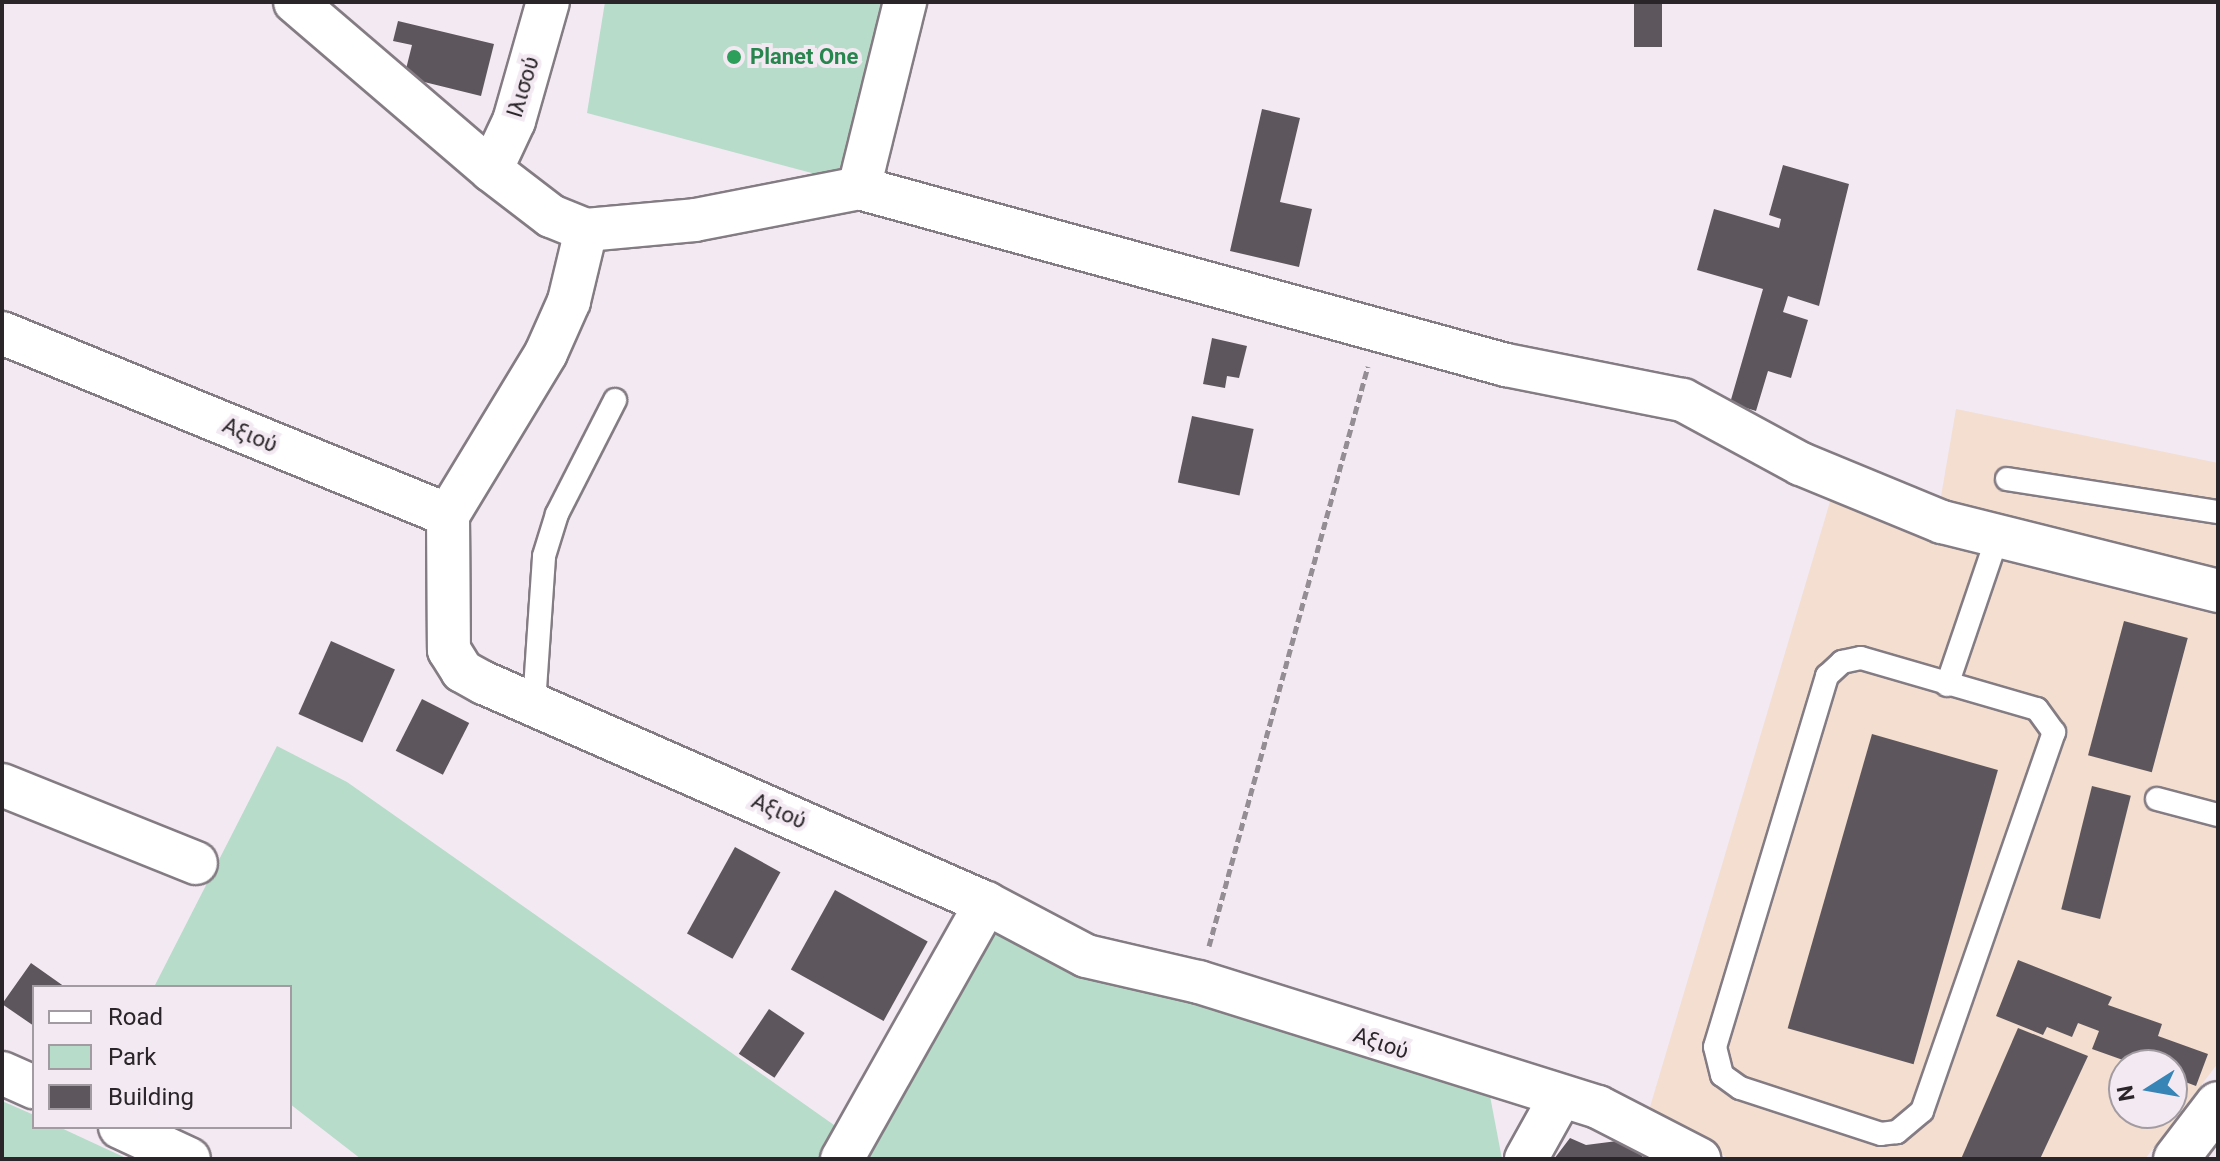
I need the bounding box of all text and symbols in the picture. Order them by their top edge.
place label: Planet One [750,44,858,70]
marker: Planet One [725,48,743,66]
street label: Ιλισού [501,53,545,121]
street label: Αξιού [219,412,281,458]
street label: Αξιού [748,787,810,835]
legend [32,985,292,1129]
text: Road [108,1003,163,1031]
street label: Αξιού [1350,1021,1412,1065]
text: Park [108,1043,156,1071]
north arrow [2108,1049,2188,1129]
text: Building [108,1083,194,1111]
text: N [2112,1083,2140,1103]

